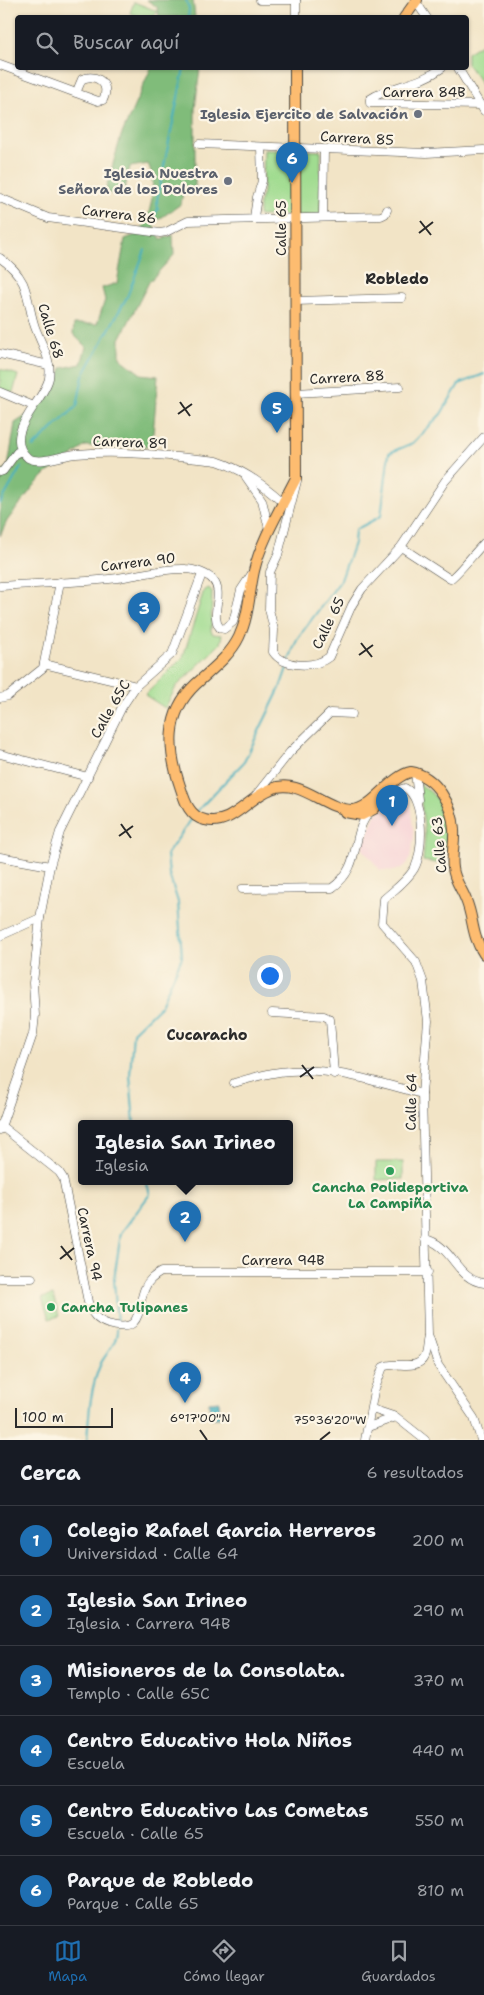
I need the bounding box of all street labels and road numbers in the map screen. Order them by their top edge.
street label: Carrera 84B [382,83,466,101]
street label: Carrera 85 [320,127,394,149]
street label: Carrera 86 [81,200,157,228]
street label: Calle 65 [272,200,290,256]
street label: Calle 68 [34,301,68,361]
street label: Carrera 88 [309,366,385,388]
street label: Carrera 89 [92,432,168,452]
street label: Carrera 90 [100,548,176,576]
street label: Calle 65 [308,594,348,652]
street label: Calle 65C [86,677,134,741]
street label: Calle 63 [428,816,450,874]
street label: Calle 64 [402,1073,421,1131]
street label: Carrera 94 [73,1206,107,1283]
street label: Carrera 94B [241,1251,325,1269]

